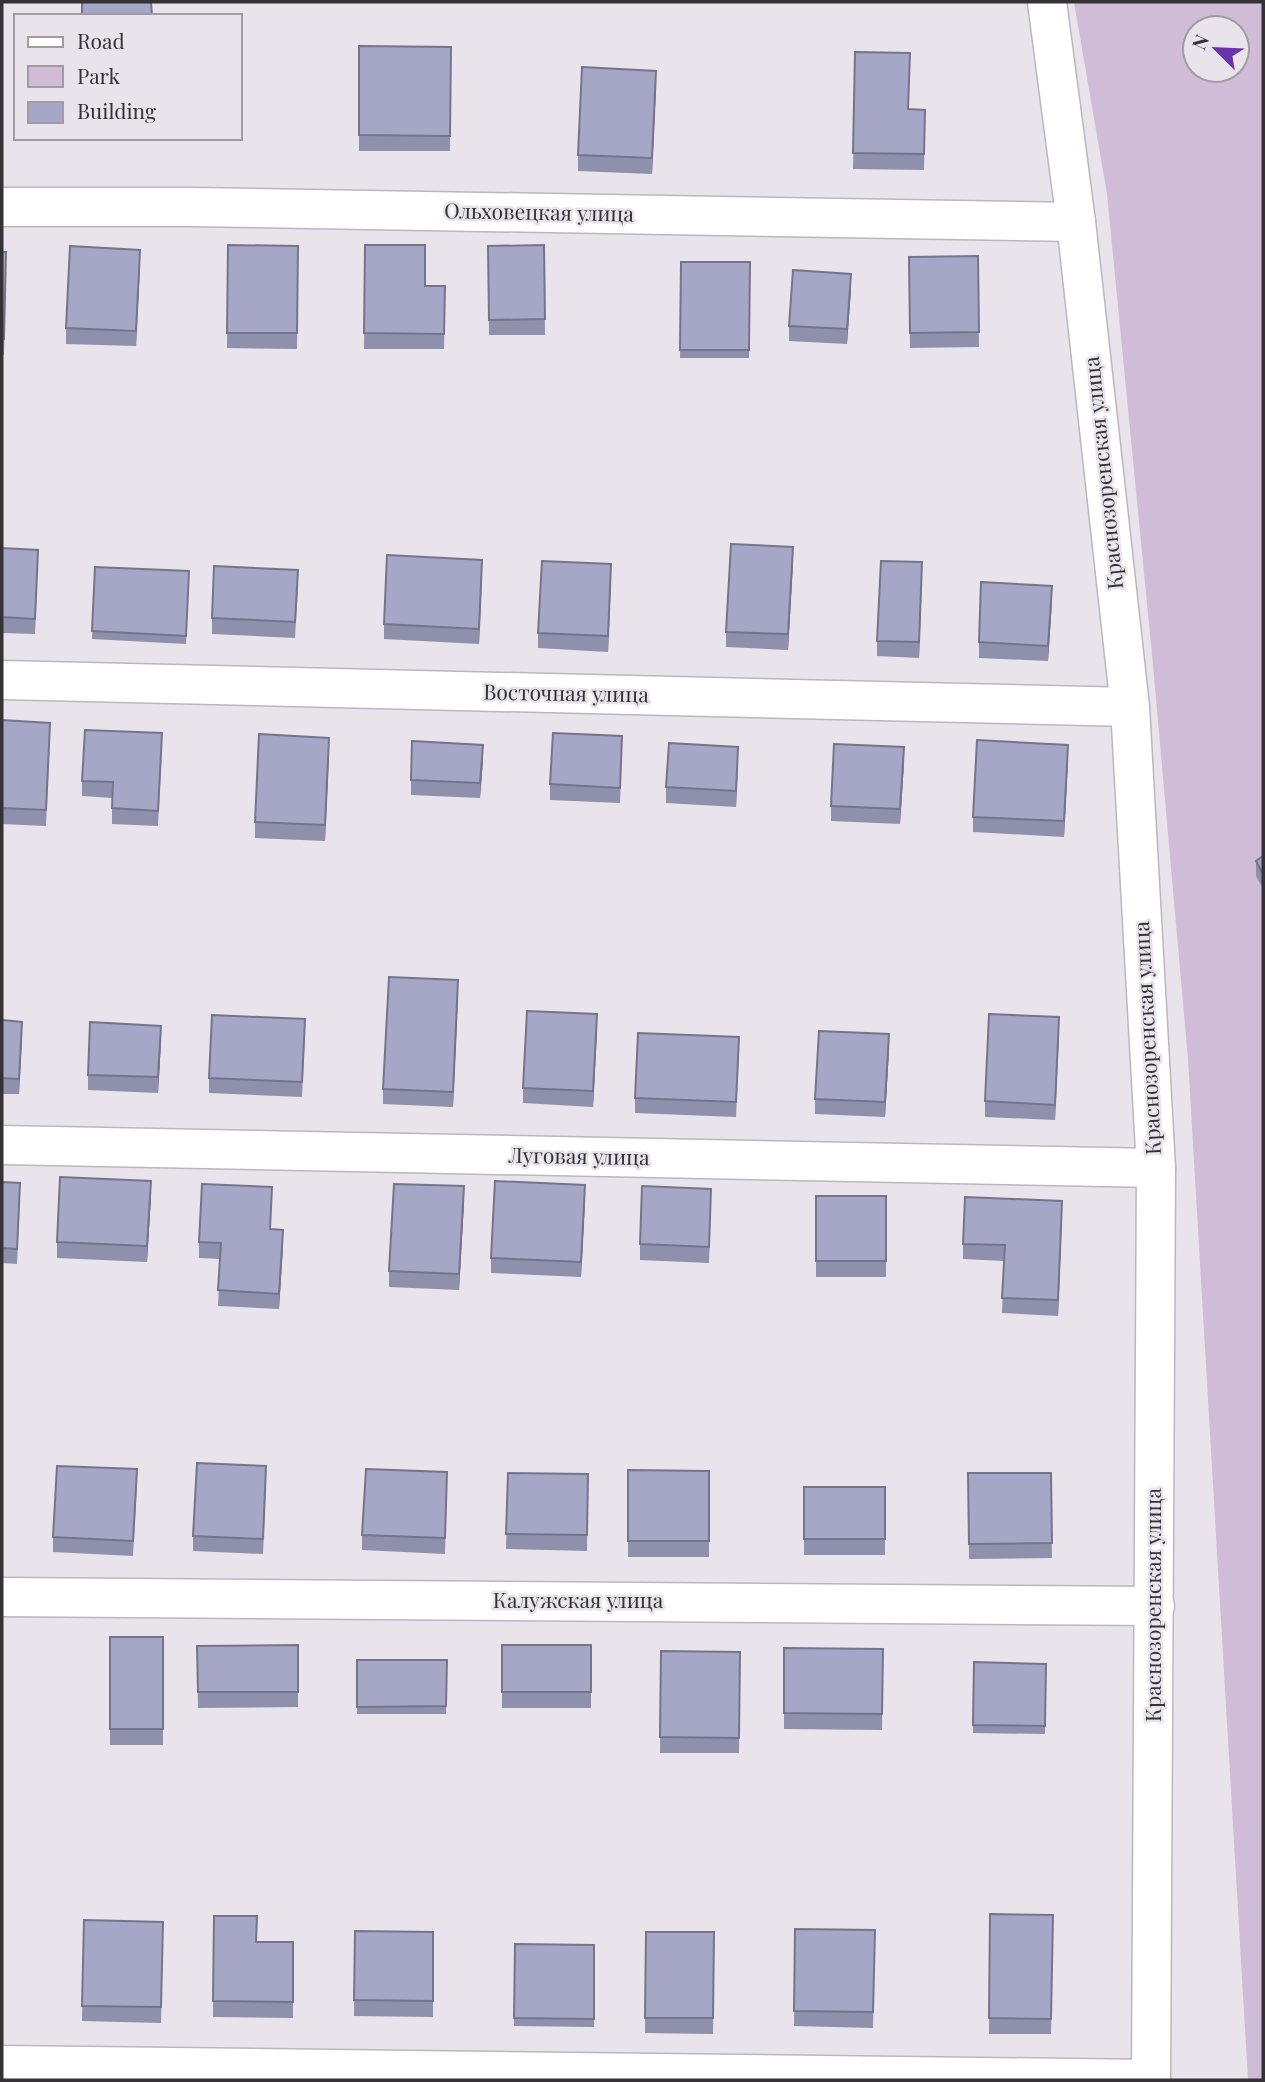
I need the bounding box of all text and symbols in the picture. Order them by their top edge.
legend [14,14,242,140]
north arrow [1181,14,1251,84]
text: Road [77,26,125,54]
text: N [1185,30,1214,53]
text: Park [77,61,121,89]
text: Building [77,96,156,124]
street label: Ольховецкая улица [444,195,635,227]
street label: Краснозоренская улица [1076,355,1128,591]
street label: Восточная улица [483,677,650,707]
street label: Краснозоренская улица [1126,920,1166,1156]
street label: Луговая улица [507,1140,650,1170]
street label: Краснозоренская улица [1138,1487,1166,1722]
street label: Калужская улица [493,1585,664,1613]

